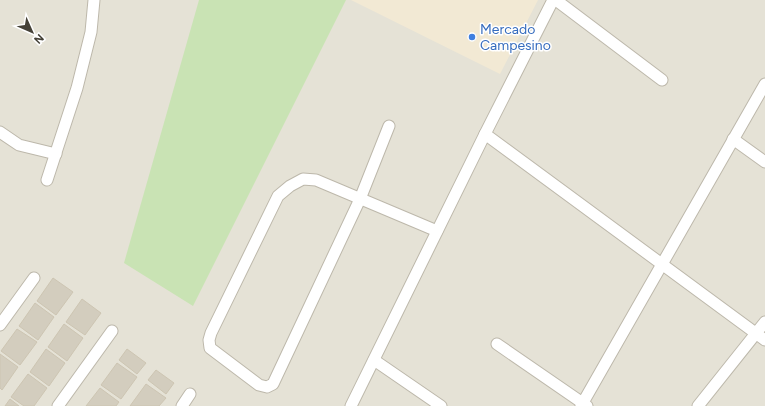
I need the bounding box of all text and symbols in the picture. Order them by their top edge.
north arrow [12,12,52,52]
place label: Mercado Campesino [480,21,551,54]
text: N [31,31,46,46]
marker: Mercado Campesino [467,32,477,42]

